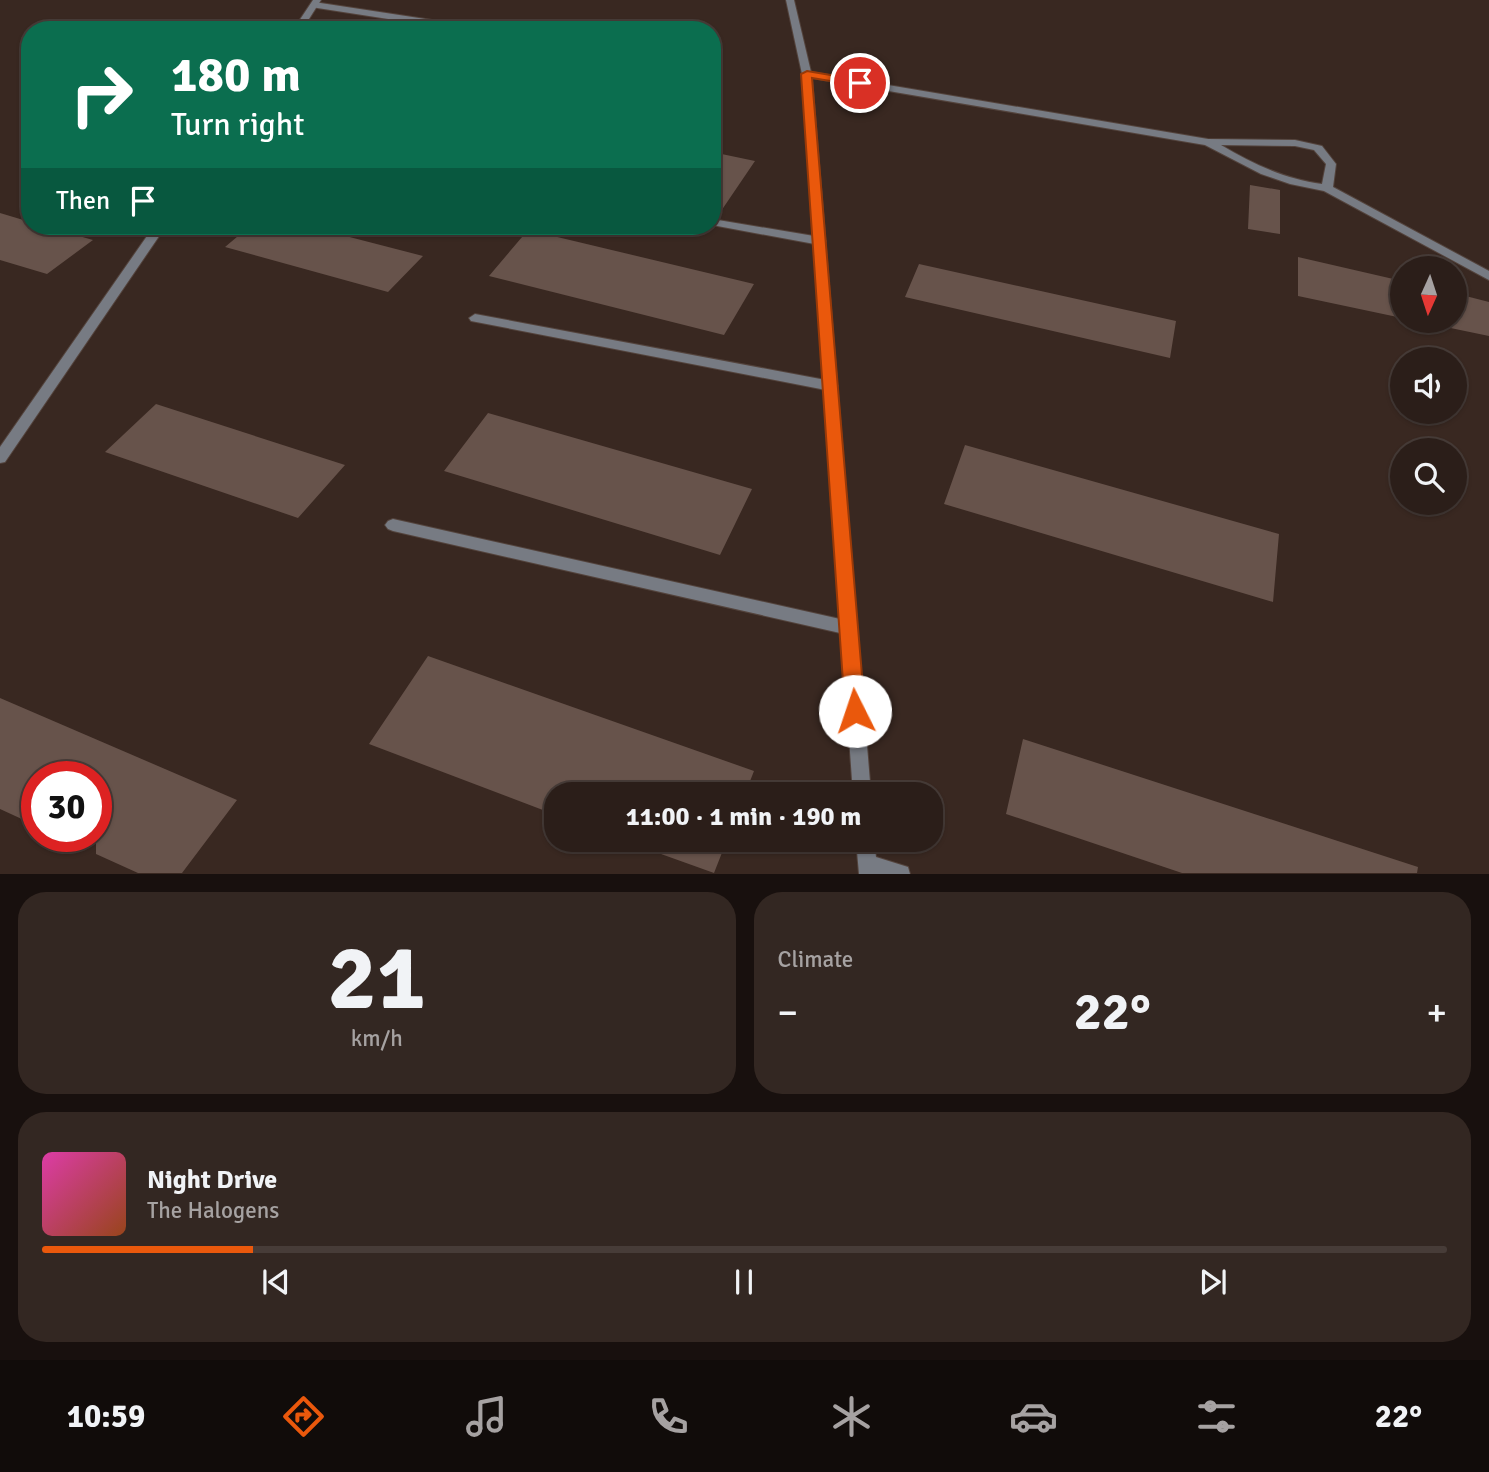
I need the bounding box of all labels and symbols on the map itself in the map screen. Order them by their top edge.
pin [830,53,890,113]
north arrow [1390,256,1466,332]
position arrow [818,674,892,748]
speed limit sign: 30 [21,761,112,852]

